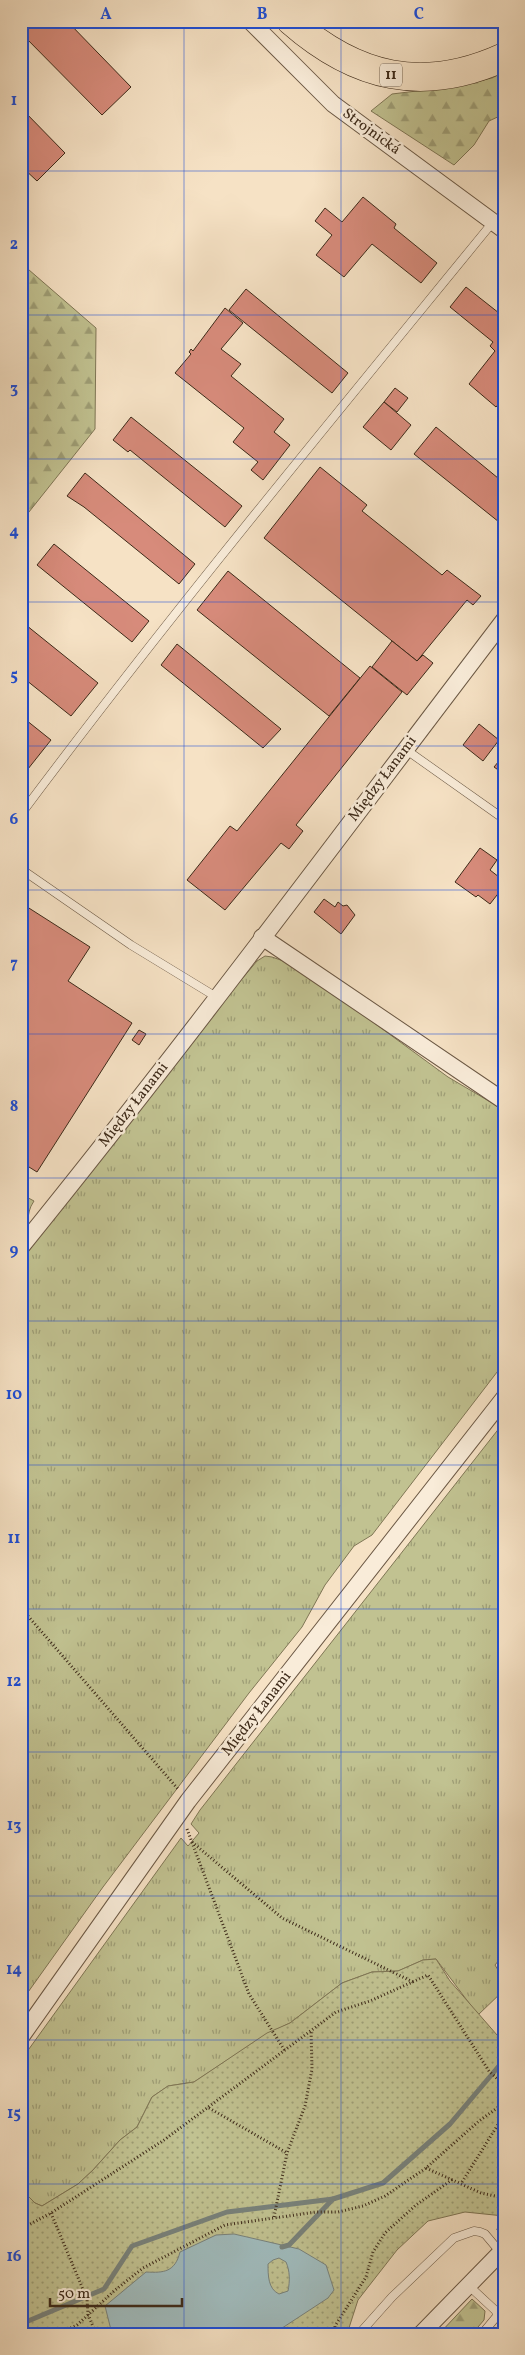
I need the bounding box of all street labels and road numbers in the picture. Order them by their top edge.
road number: 11 [380,64,402,86]
street label: Strojnická [338,104,404,160]
street label: Między Łanami [344,732,422,826]
street label: Między Łanami [94,1058,174,1152]
street label: Między Łanami [217,1667,297,1761]

